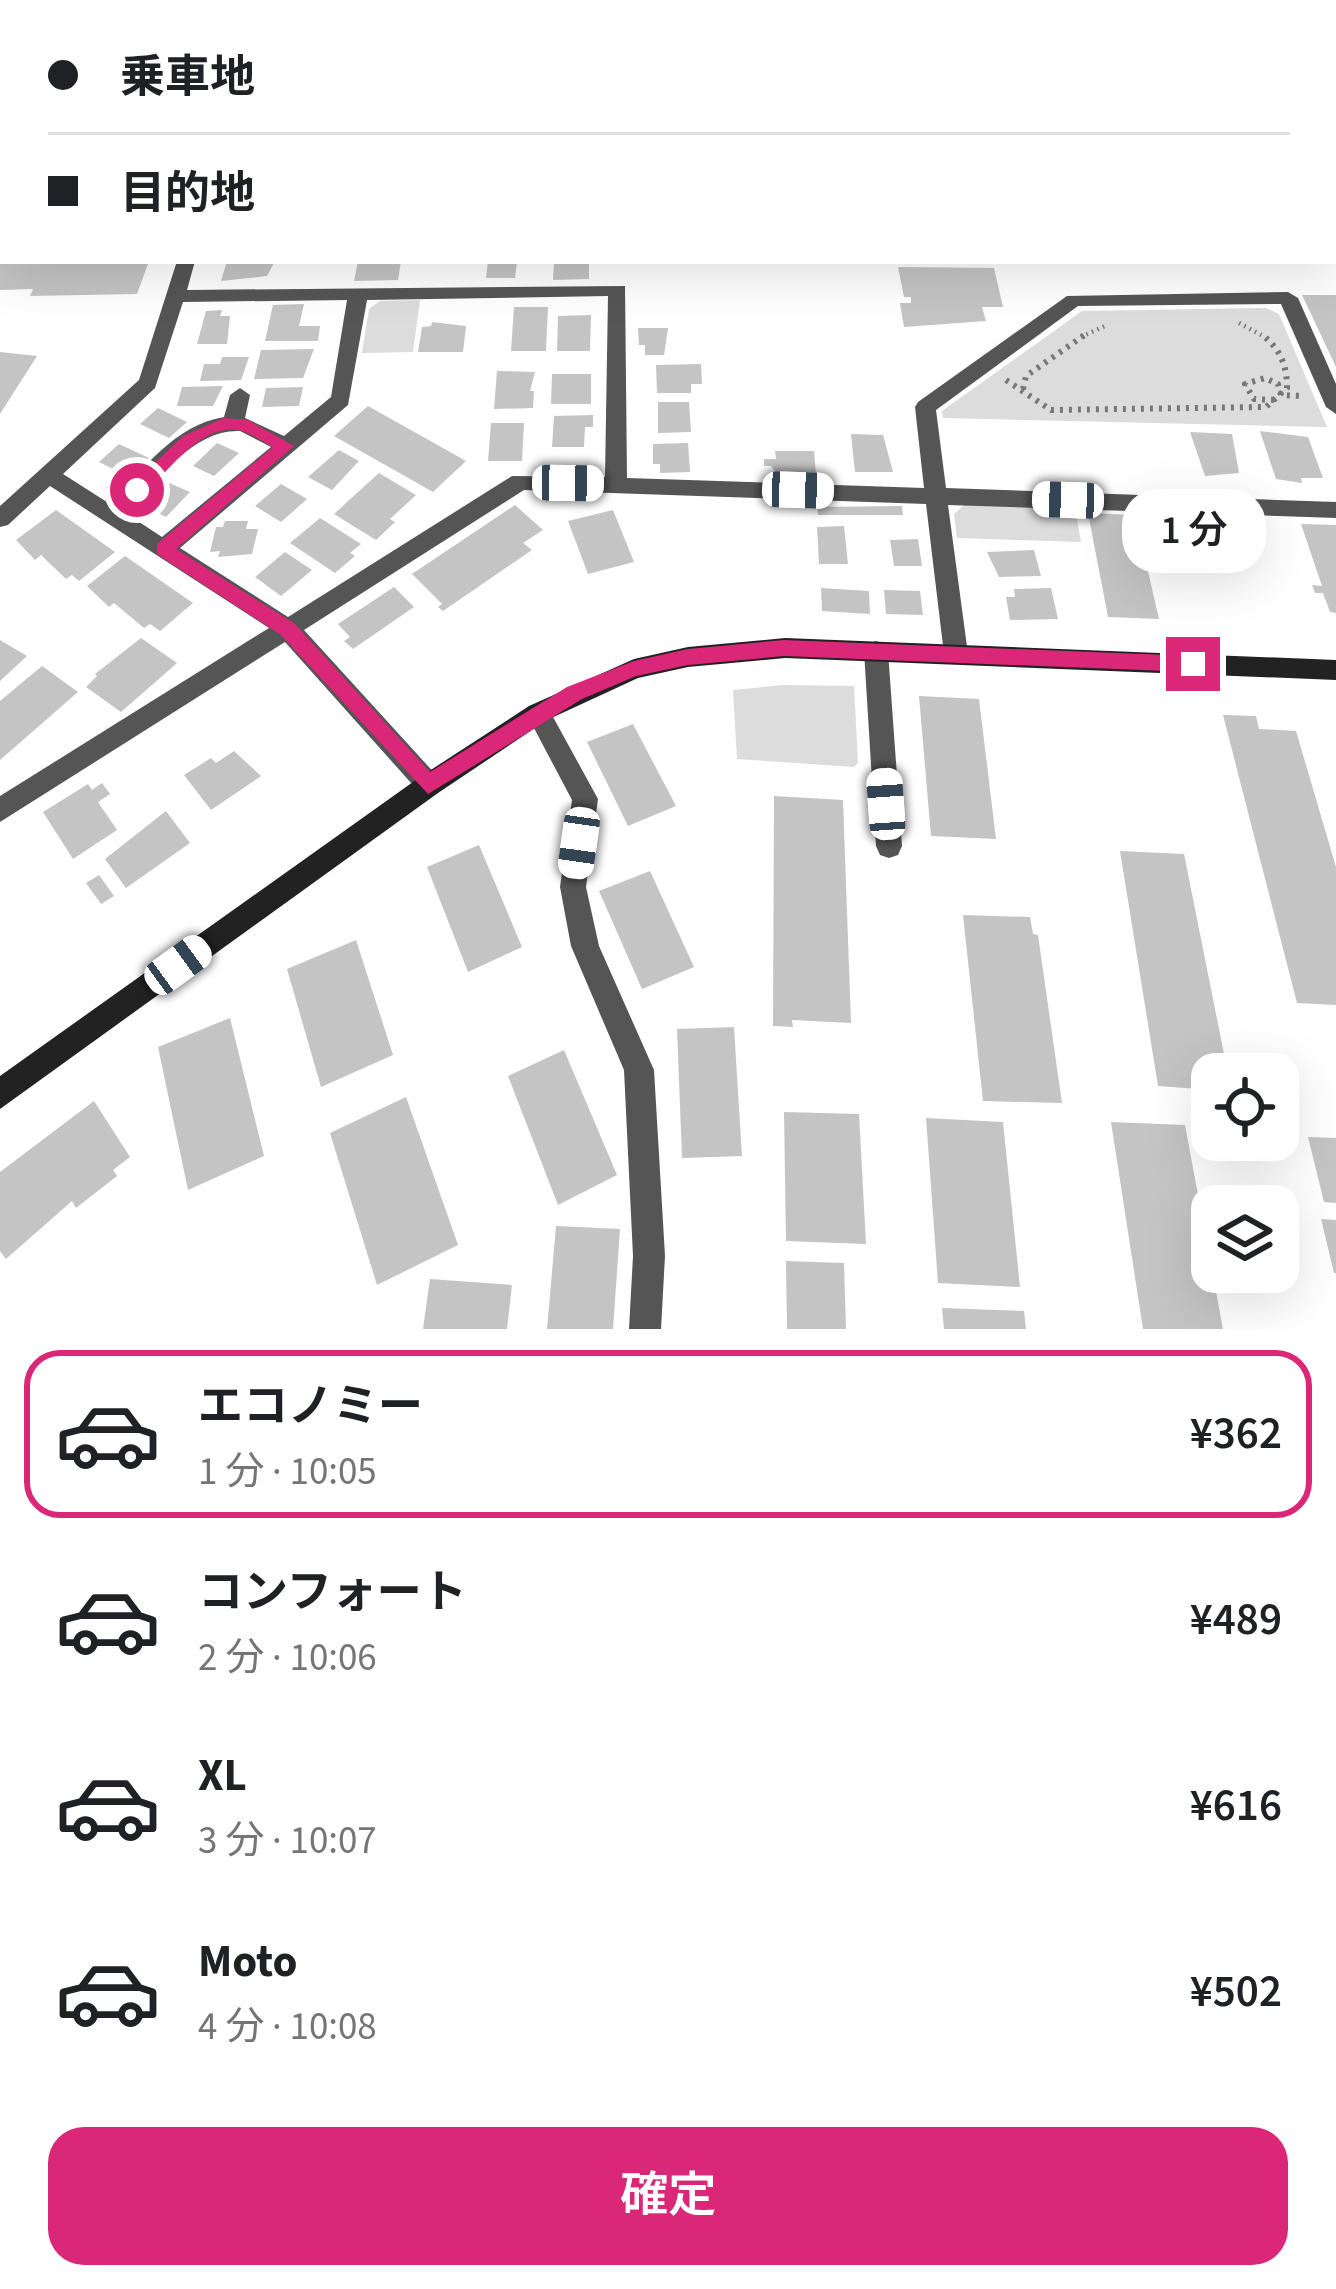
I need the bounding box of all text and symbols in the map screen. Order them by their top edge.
text: 乗車地 [120,46,255,110]
text: 目的地 [120,162,255,226]
route start [110,463,164,517]
car [532,464,604,502]
car [761,471,835,509]
car [1031,481,1105,519]
callout: 1 分 [1121,490,1265,574]
text: 1 分 [1161,503,1227,559]
route end [1166,637,1220,691]
car [866,767,906,841]
car [556,805,602,881]
car [138,929,218,1001]
map controls [1191,1053,1299,1293]
button: locate [1191,1053,1299,1161]
button: layers [1191,1185,1299,1293]
text: エコノミー [198,1375,423,1439]
icon: car [54,1380,162,1488]
text: ¥362 [1190,1402,1282,1466]
text: 1 分 · 10:05 [198,1444,377,1500]
text: コンフォート [198,1561,467,1625]
icon: car [54,1566,162,1674]
text: ¥489 [1190,1588,1282,1652]
text: 2 分 · 10:06 [198,1630,377,1686]
text: XL [198,1744,247,1808]
icon: car [54,1752,162,1860]
text: ¥616 [1190,1774,1282,1838]
text: 3 分 · 10:07 [198,1813,377,1869]
text: Moto [198,1930,297,1994]
icon: car [54,1938,162,2046]
text: ¥502 [1190,1960,1282,2024]
text: 4 分 · 10:08 [198,1999,377,2055]
button: 確定 [48,2127,1288,2265]

